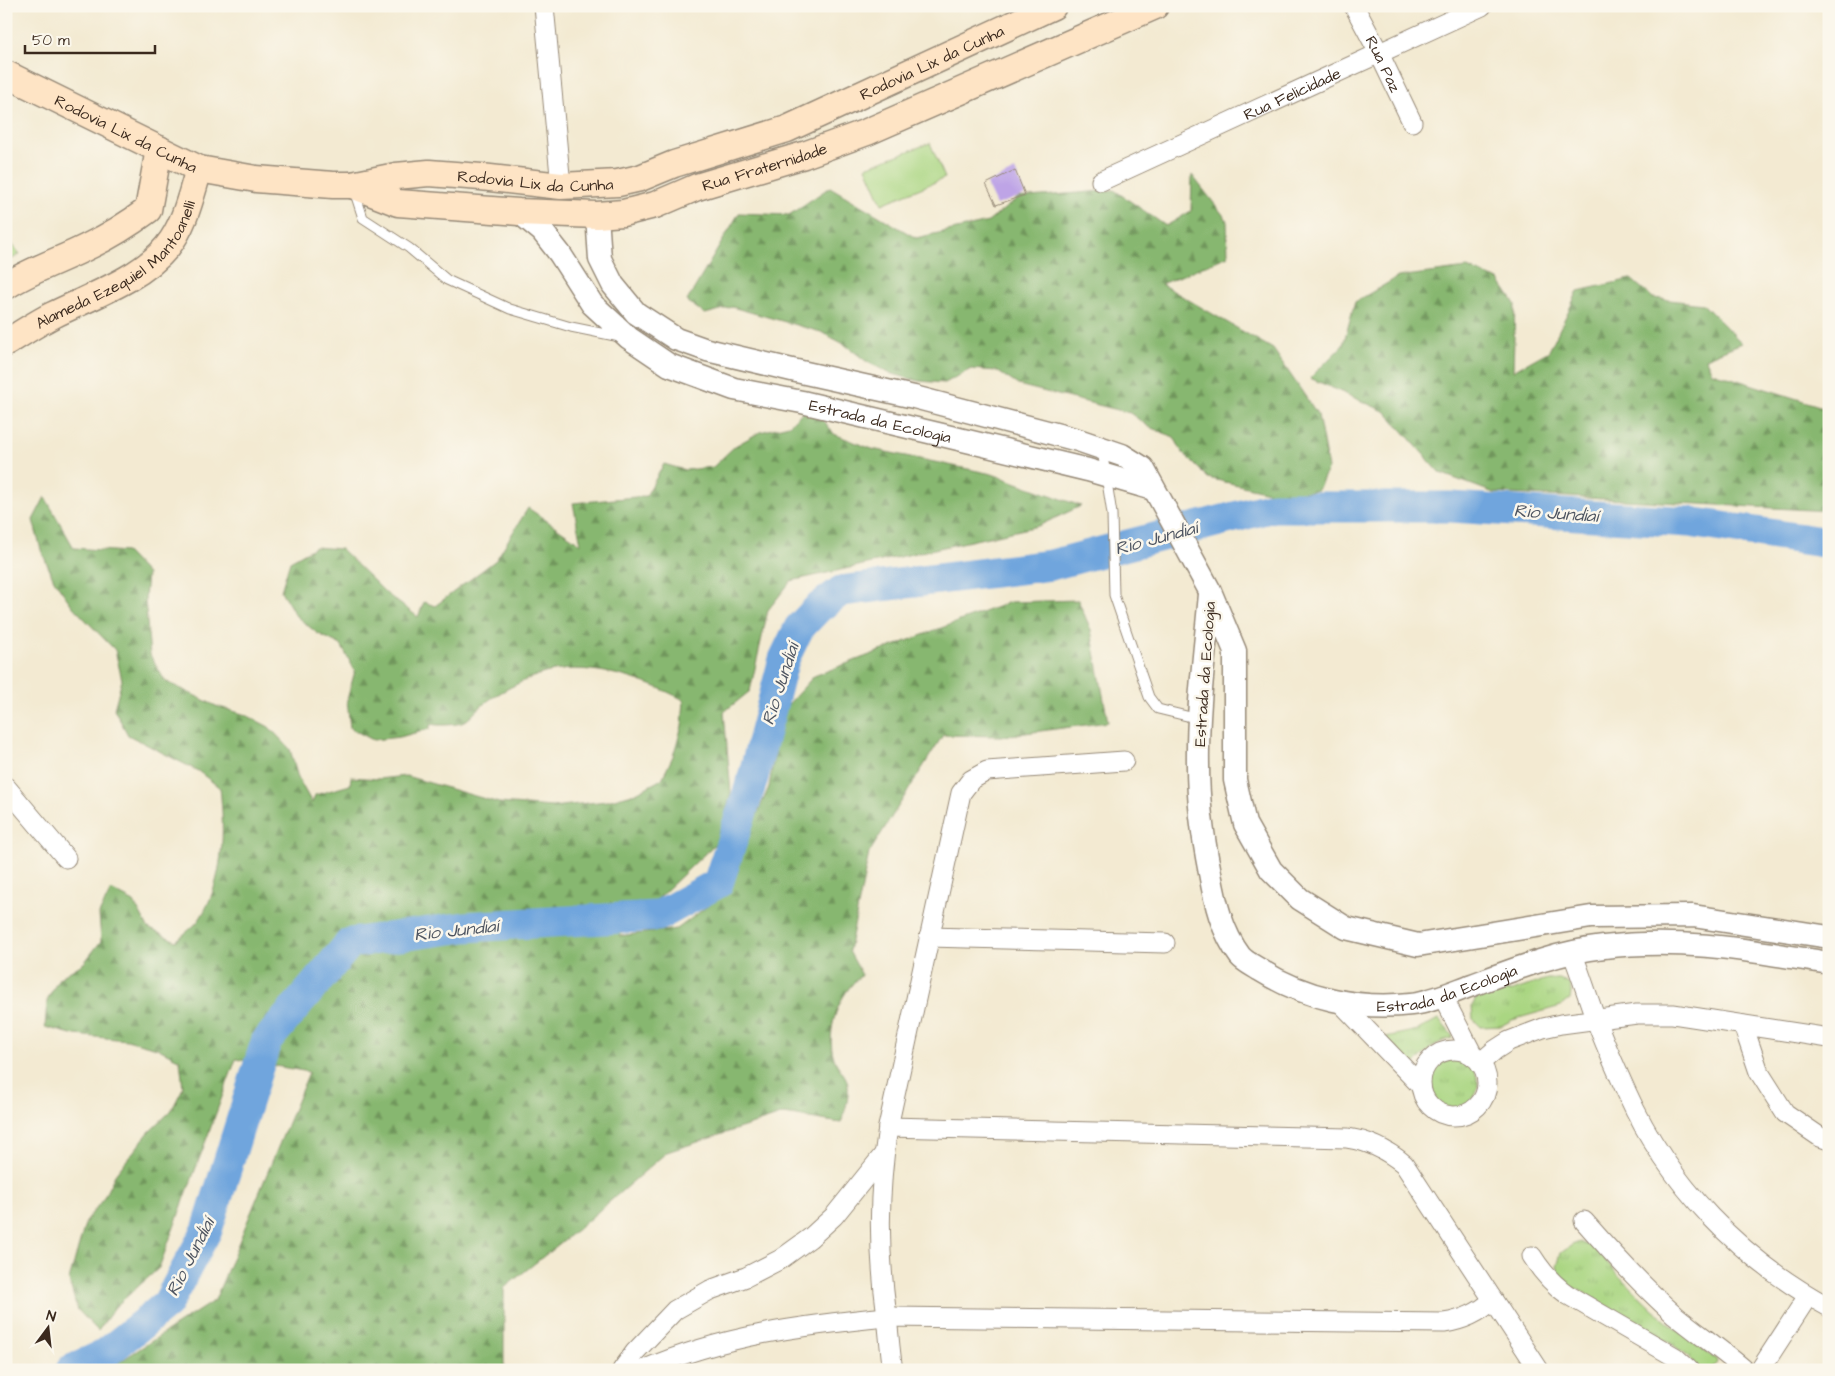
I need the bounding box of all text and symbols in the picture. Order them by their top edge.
street label: Rodovia Lix da Cunha [856,20,1008,106]
scale bar [25,22,155,54]
text: 50 m [32,30,70,51]
street label: Rua Paz [1360,32,1406,96]
street label: Rua Felicidade [1240,62,1345,126]
street label: Rodovia Lix da Cunha [51,90,201,179]
street label: Rua Fraternidade [700,137,831,197]
street label: Rodovia Lix da Cunha [456,165,614,198]
street label: Alameda Ezequiel Mantoanelli [32,197,201,334]
street label: Estrada da Ecologia [807,394,953,449]
water label: Rio Jundiaí [1513,498,1602,529]
water label: Rio Jundiaí [1112,515,1203,561]
street label: Estrada da Ecologia [1189,601,1222,747]
water label: Rio Jundiaí [756,637,806,728]
water label: Rio Jundiaí [413,913,503,947]
street label: Estrada da Ecologia [1377,959,1520,1018]
water label: Rio Jundiaí [160,1211,222,1301]
north arrow [22,1304,72,1354]
text: N [44,1306,58,1327]

